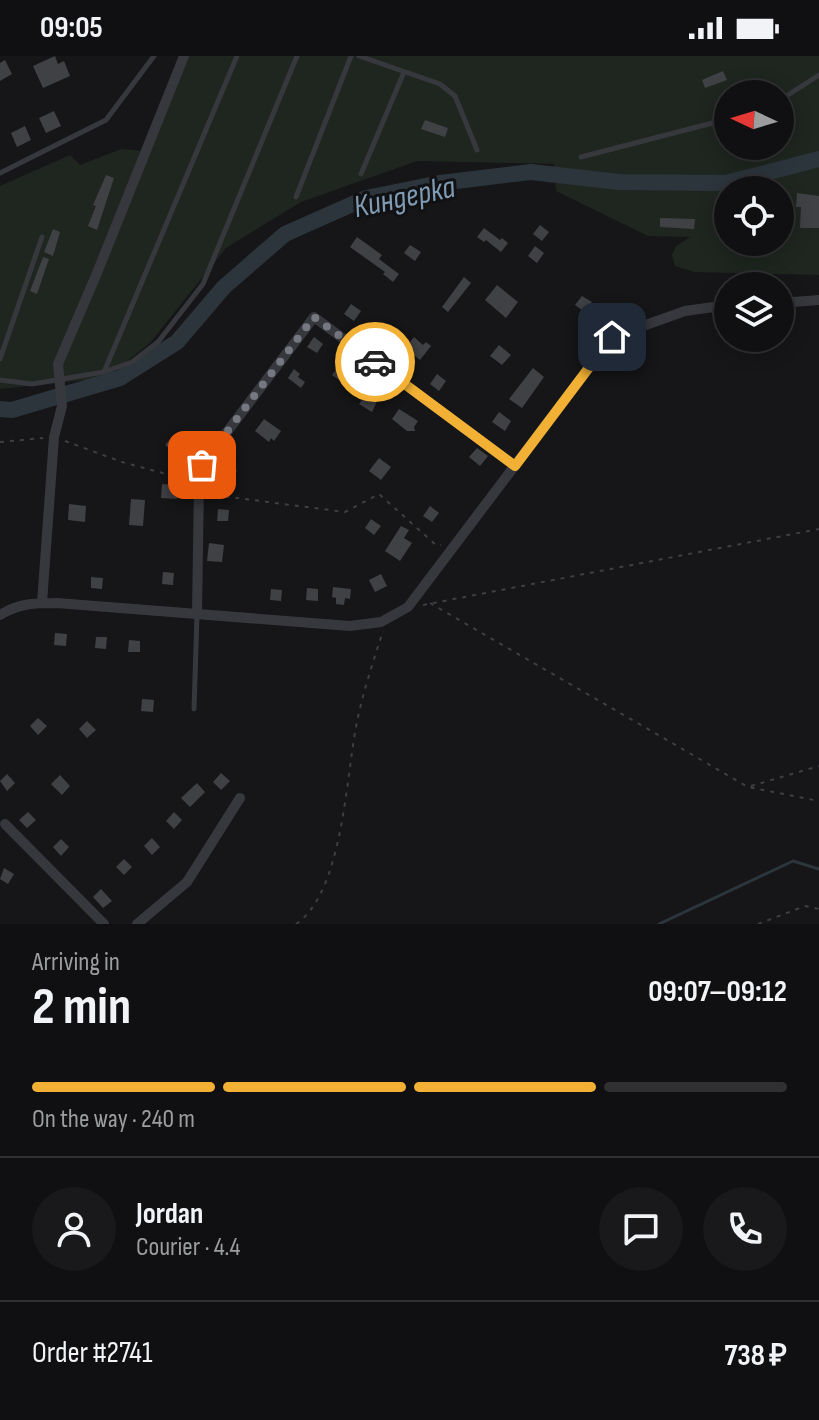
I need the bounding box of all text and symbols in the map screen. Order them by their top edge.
text: 09:05 [40,10,103,46]
north arrow [714,80,794,160]
map controls [714,80,794,352]
water label: Киндерка [350,168,459,227]
button: locate [714,176,794,256]
button: layers [714,272,794,352]
pin [578,303,646,371]
icon: home [590,315,634,359]
courier [335,322,415,402]
icon: car [353,340,397,384]
pin [168,431,236,499]
icon: bag [180,443,224,487]
text: Arriving in [32,947,120,978]
text: 09:07–09:12 [648,974,787,1010]
text: 2 min [32,976,131,1039]
text: On the way · 240 m [32,1104,195,1135]
button: person [32,1187,116,1271]
button: chat [599,1187,683,1271]
button: phone [703,1187,787,1271]
text: Jordan [136,1196,203,1232]
text: Courier · 4.4 [136,1232,240,1263]
text: Order #2741 [32,1335,152,1371]
text: 738 ₽ [724,1338,787,1374]

